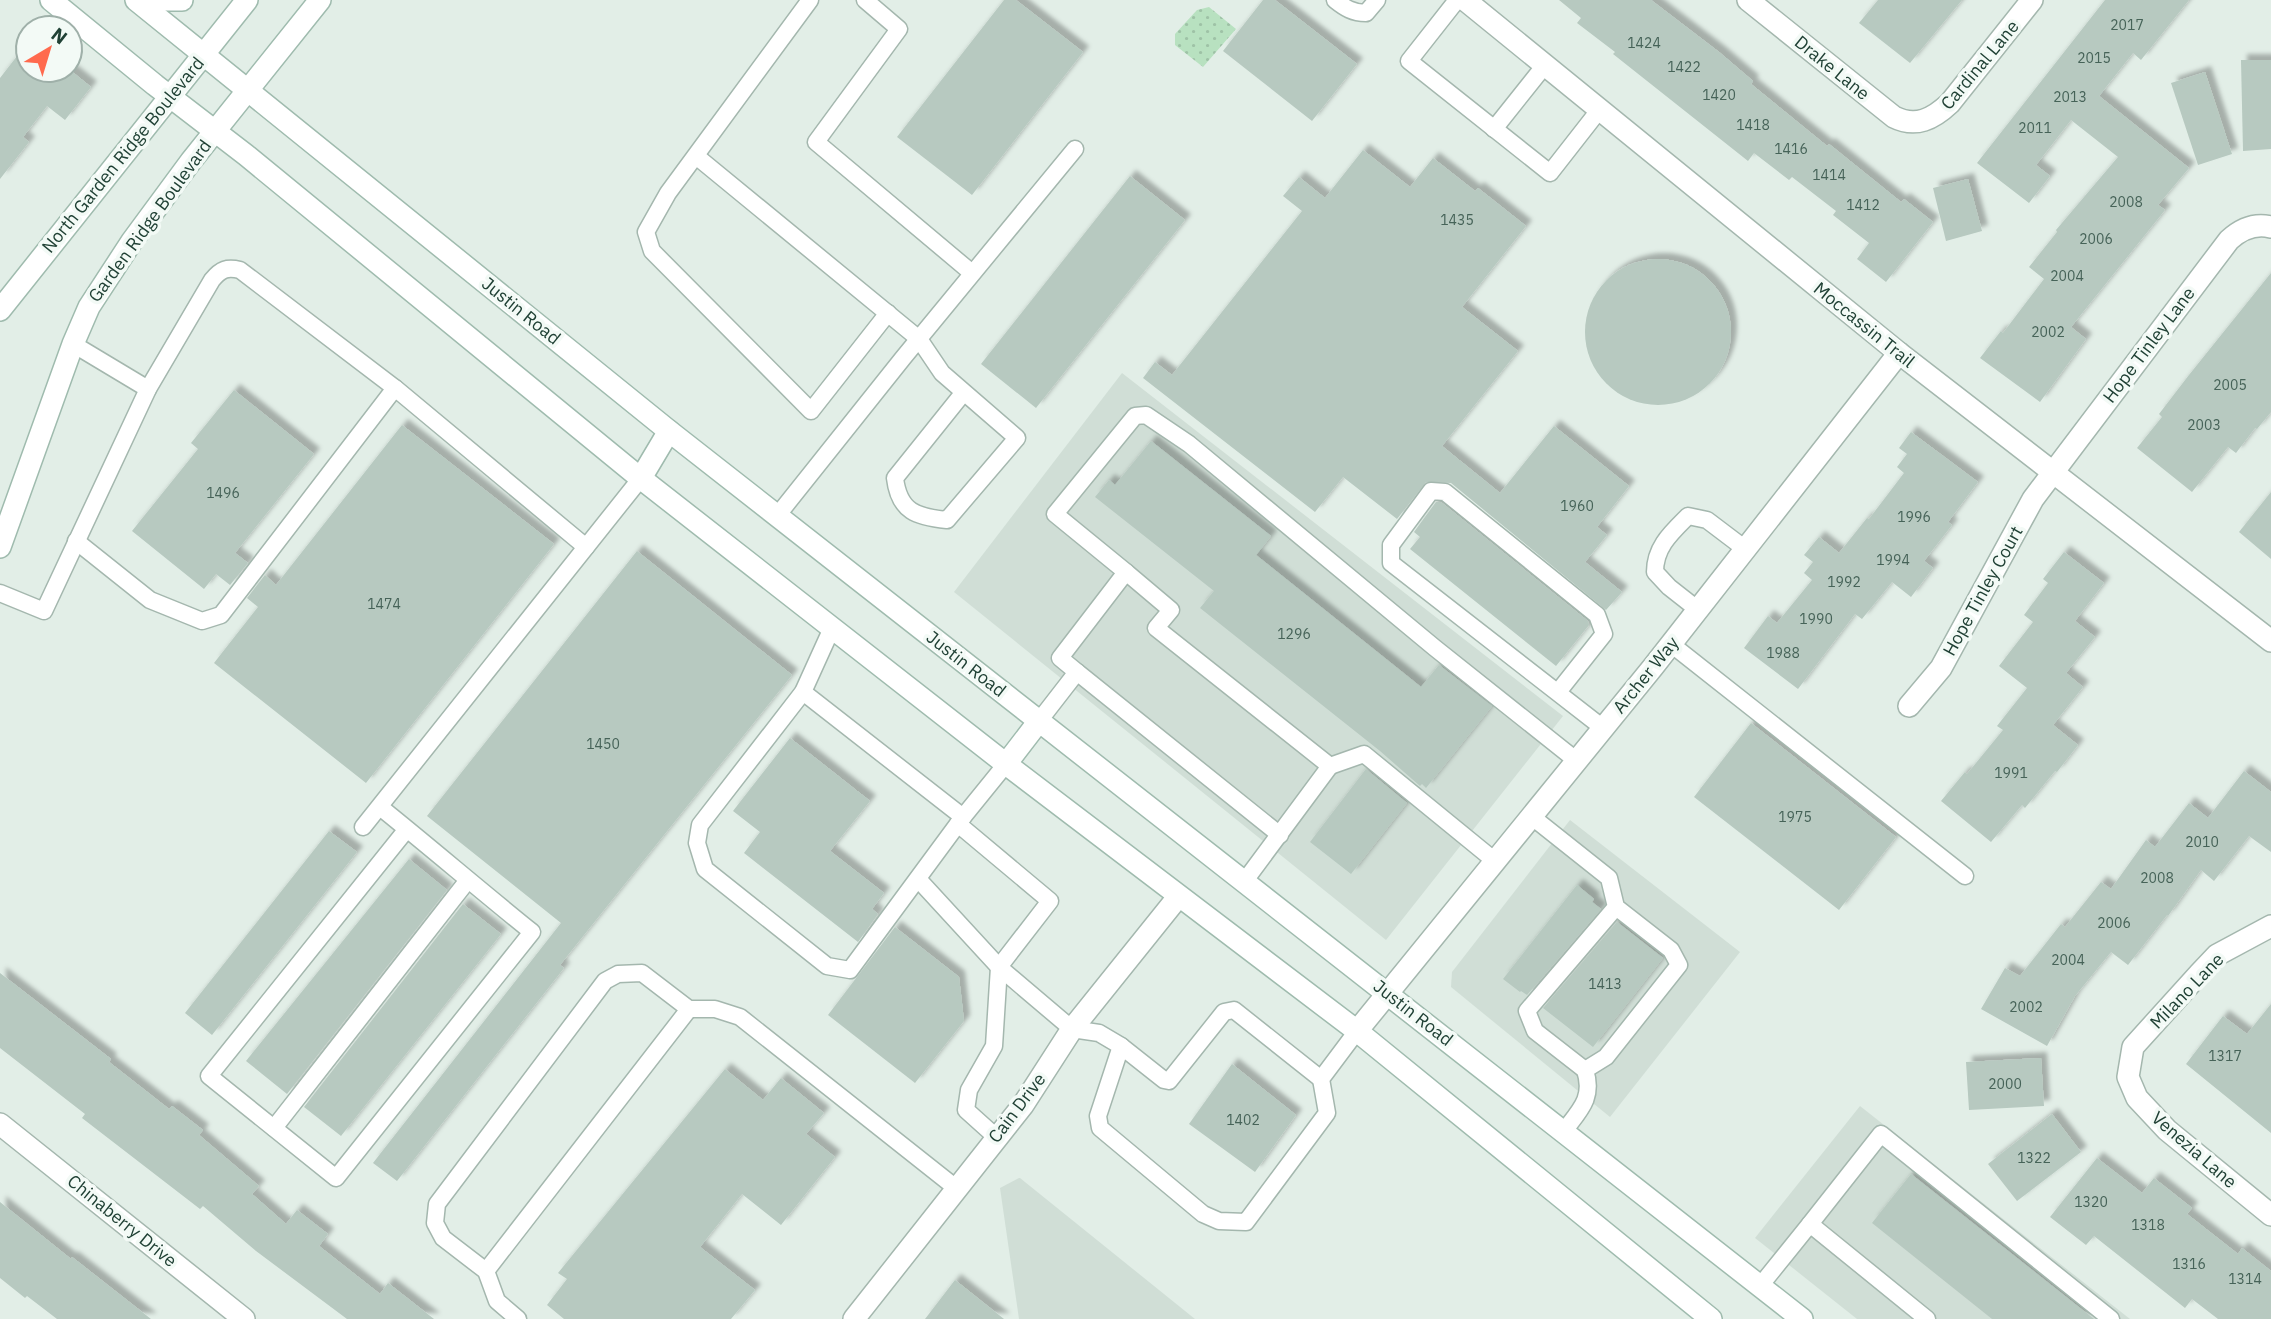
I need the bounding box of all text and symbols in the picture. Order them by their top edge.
north arrow [14,14,84,84]
street label: Cardinal Lane [1935,15,2024,114]
house number: 2017 [2110,16,2144,34]
text: N [47,22,72,49]
street label: Drake Lane [1790,30,1875,105]
house number: 1424 [1627,34,1661,52]
house number: 2015 [2077,49,2111,67]
street label: North Garden Ridge Boulevard [37,53,209,257]
house number: 1422 [1667,58,1701,76]
house number: 1420 [1702,86,1736,104]
house number: 2013 [2053,88,2087,106]
house number: 1418 [1736,116,1770,134]
house number: 2011 [2018,119,2052,137]
street label: Garden Ridge Boulevard [84,136,216,306]
house number: 1416 [1774,140,1808,158]
house number: 1414 [1812,166,1846,184]
house number: 2008 [2109,193,2143,211]
house number: 1412 [1846,196,1880,214]
house number: 1435 [1440,211,1474,229]
house number: 2006 [2079,230,2113,248]
house number: 2004 [2050,267,2084,285]
street label: Justin Road [477,272,565,349]
street label: Moccassin Trail [1809,277,1920,373]
street label: Hope Tinley Lane [2098,282,2200,407]
house number: 2002 [2031,323,2065,341]
house number: 2005 [2213,376,2247,394]
house number: 2003 [2187,416,2221,434]
house number: 1496 [206,484,240,502]
house number: 1960 [1560,497,1594,515]
house number: 1996 [1897,508,1931,526]
street label: Hope Tinley Court [1937,522,2028,660]
house number: 1994 [1876,551,1910,569]
house number: 1992 [1827,573,1861,591]
house number: 1474 [367,595,401,613]
house number: 1990 [1799,610,1833,628]
street label: Justin Road [922,625,1011,702]
house number: 1296 [1277,625,1311,643]
street label: Archer Way [1608,632,1684,718]
house number: 1988 [1766,644,1800,662]
house number: 1450 [586,735,620,753]
house number: 1991 [1994,764,2028,782]
house number: 1975 [1778,808,1812,826]
house number: 2010 [2185,833,2219,851]
house number: 2008 [2140,869,2174,887]
house number: 2006 [2097,914,2131,932]
street label: Milano Lane [2145,948,2229,1033]
house number: 2004 [2051,951,2085,969]
street label: Justin Road [1369,974,1458,1051]
house number: 1413 [1588,975,1622,993]
house number: 2002 [2009,998,2043,1016]
house number: 1317 [2208,1047,2242,1065]
street label: Cain Drive [983,1068,1050,1147]
house number: 2000 [1988,1075,2022,1093]
street label: Venezia Lane [2147,1106,2242,1193]
house number: 1402 [1226,1111,1260,1129]
house number: 1322 [2017,1149,2051,1167]
street label: Chinaberry Drive [63,1169,182,1272]
house number: 1320 [2074,1193,2108,1211]
house number: 1318 [2131,1216,2165,1234]
house number: 1316 [2172,1255,2206,1273]
house number: 1314 [2228,1270,2262,1288]

